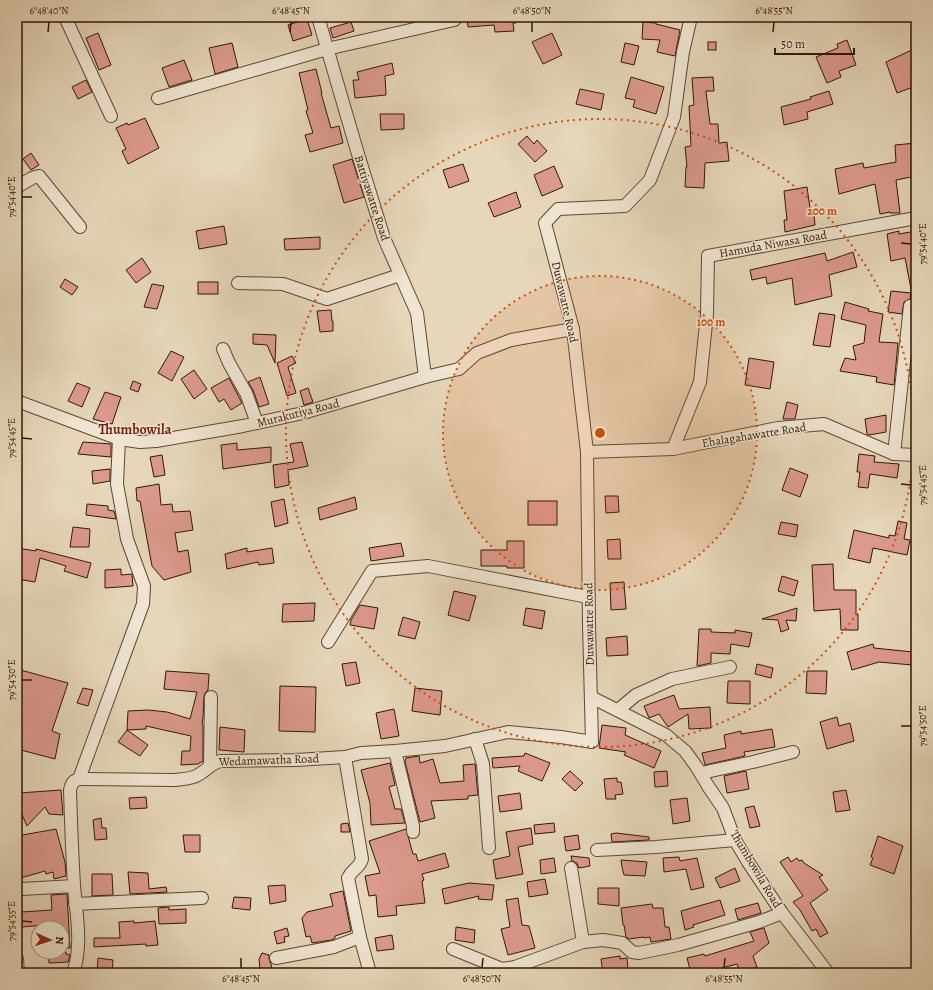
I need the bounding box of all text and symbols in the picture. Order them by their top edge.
text: 6°48'40"N [30,4,68,17]
text: 6°48'45"N [272,4,310,17]
text: 6°48'50"N [513,4,551,17]
text: 6°48'55"N [755,4,793,17]
scale bar [775,30,854,56]
text: 50 m [781,36,805,52]
street label: Battiyawatte Road [351,153,394,243]
text: 79°54'40"E [5,176,18,218]
text: 200 m [807,203,837,219]
text: 79°54'40"E [916,223,929,265]
street label: Hamuda Niwasa Road [718,227,829,261]
street label: Duwawatte Road [548,260,582,345]
text: 100 m [697,314,725,330]
street label: Murakutiya Road [255,395,341,431]
text: 79°54'45"E [5,418,18,458]
street label: Ehalagahawatte Road [701,419,808,451]
district label: Thumbowila [99,420,172,439]
centre of rings [593,426,607,440]
text: 79°54'45"E [916,465,929,505]
street label: Duwawatte Road [580,582,598,666]
text: 79°54'50"E [5,659,18,700]
text: 79°54'50"E [916,705,929,746]
street label: Wedamawatha Road [218,750,320,770]
street label: Thumbowila Road [726,827,786,911]
text: 79°54'55"E [5,901,18,941]
north arrow [30,920,70,960]
text: N [52,936,67,945]
text: 6°48'45"N [222,972,260,985]
text: 6°48'50"N [463,972,501,985]
text: 6°48'55"N [705,972,743,985]

